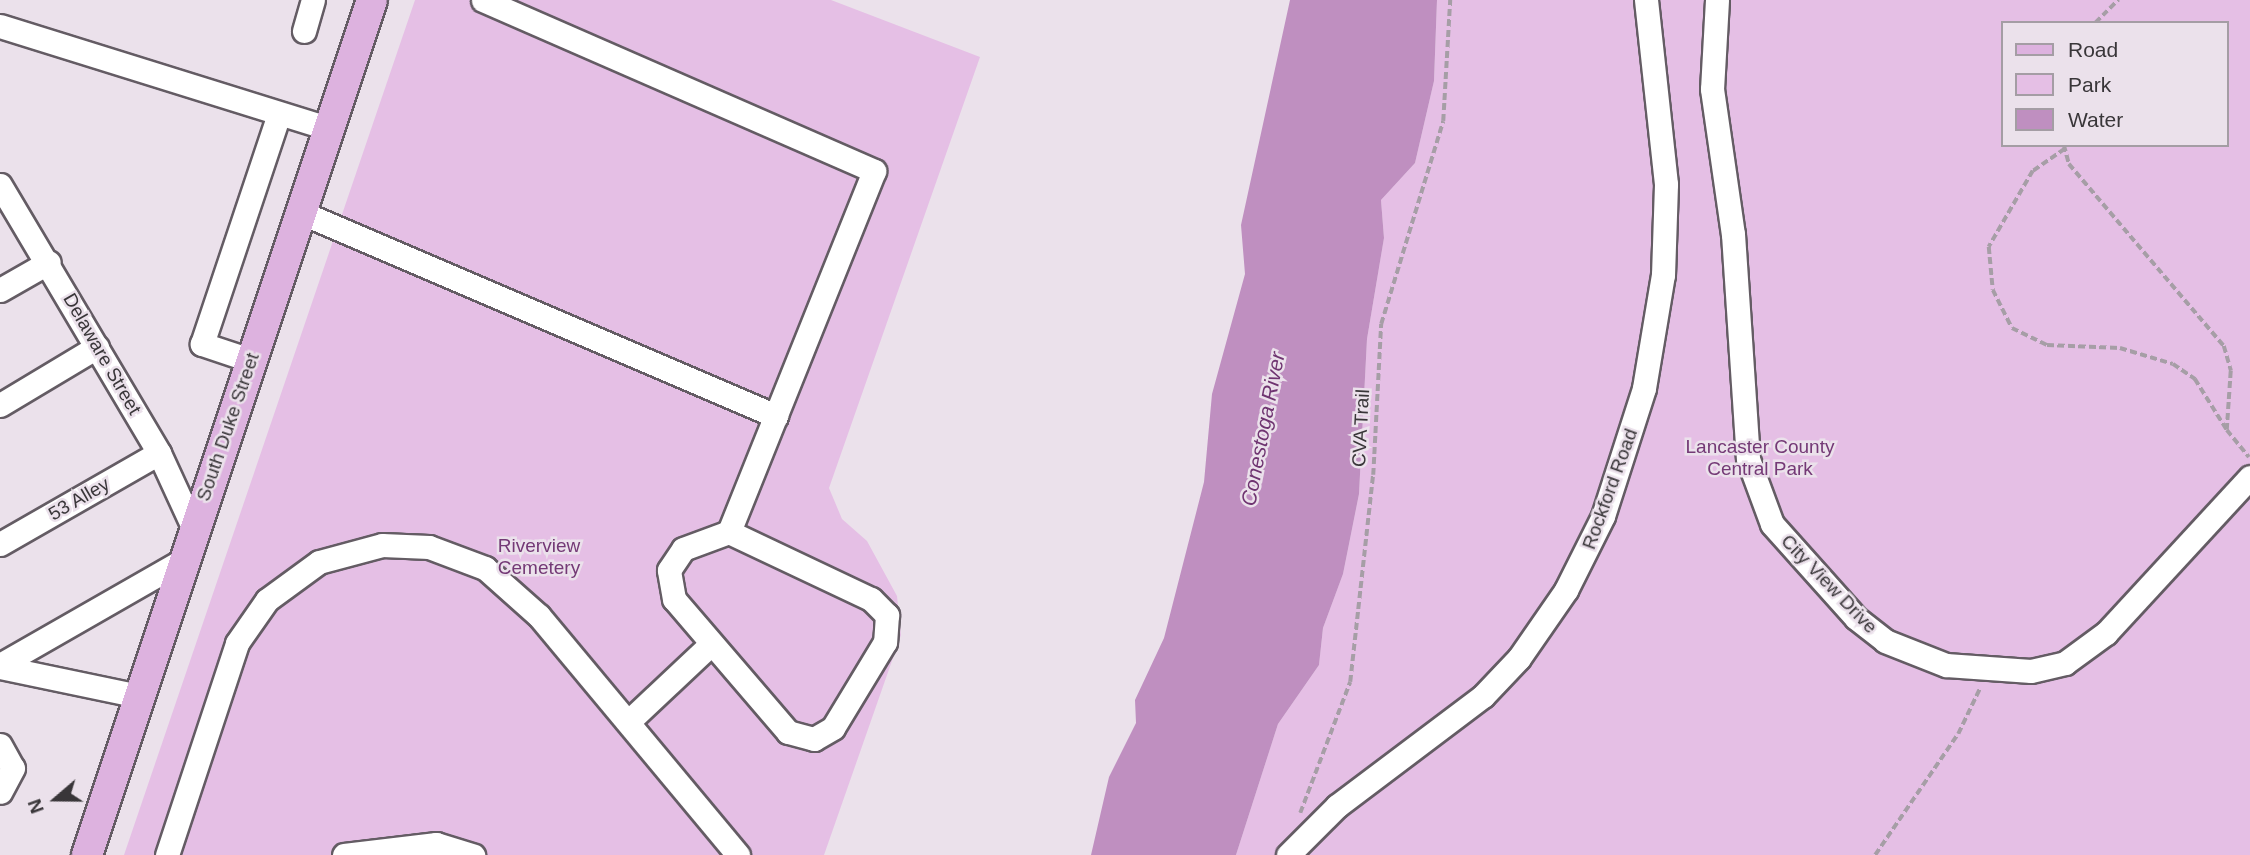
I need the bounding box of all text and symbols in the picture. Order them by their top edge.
legend [2002,21,2229,147]
text: Road [2068,38,2118,61]
text: Park [2068,73,2111,96]
text: Water [2068,108,2123,131]
street label: Delaware Street [58,289,146,419]
street label: South Duke Street [192,350,264,504]
water label: Conestoga River [1236,350,1290,508]
street label: CVA Trail [1348,388,1374,468]
street label: Rockford Road [1578,426,1642,552]
park label: Lancaster County Central Park [1686,436,1834,480]
street label: 53 Alley [44,472,114,526]
street label: City View Drive [1776,530,1882,638]
park label: Riverview Cemetery [498,535,580,579]
north arrow [21,764,91,834]
text: N [24,796,48,816]

